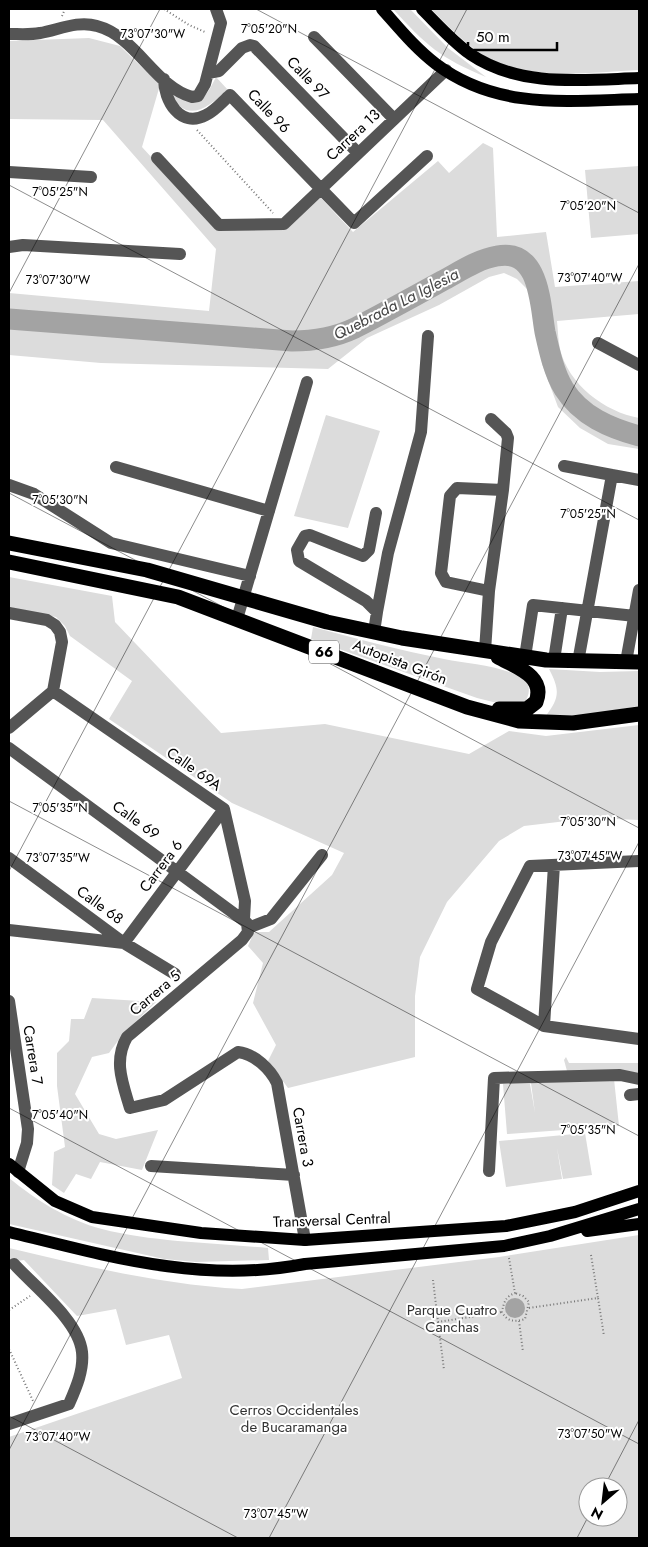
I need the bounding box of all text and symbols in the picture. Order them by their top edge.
text: 7°05'20"N [241,20,297,38]
scale bar [468,20,557,52]
text: 73°07'30"W [121,25,185,43]
text: 50 m [476,26,510,48]
street label: Calle 97 [282,51,334,105]
street label: Calle 96 [242,84,296,138]
street label: Carrera 13 [321,104,385,166]
text: 7°05'25"N [32,183,88,201]
text: 7°05'20"N [560,197,616,215]
water label: Quebrada La Iglesia [329,262,463,346]
text: 73°07'40"W [558,269,623,287]
text: 73°07'30"W [26,271,90,289]
text: 7°05'30"N [32,491,88,509]
text: 7°05'25"N [560,505,616,523]
street label: Autopista Girón [350,634,450,690]
road number: 66 [309,640,339,664]
street label: Calle 69A [162,742,226,796]
street label: Calle 69 [108,795,164,845]
text: 7°05'35"N [32,799,88,817]
text: 7°05'30"N [560,813,616,831]
street label: Carrera 6 [134,835,188,897]
text: 73°07'45"W [558,847,622,865]
text: 73°07'35"W [26,849,90,867]
street label: Calle 68 [72,880,128,930]
street label: Carrera 5 [125,965,185,1021]
street label: Carrera 7 [17,1024,49,1086]
street label: Carrera 3 [287,1105,319,1169]
text: 7°05'40"N [32,1106,88,1124]
text: 7°05'35"N [560,1121,616,1139]
street label: Transversal Central [273,1207,391,1233]
park label: Parque Cuatro Canchas [407,1299,497,1338]
park label: Cerros Occidentales de Bucaramanga [229,1399,359,1438]
text: 73°07'50"W [558,1425,622,1443]
text: 73°07'40"W [26,1428,91,1446]
north arrow [578,1477,628,1527]
text: N [587,1502,607,1525]
text: 73°07'45"W [244,1505,308,1523]

